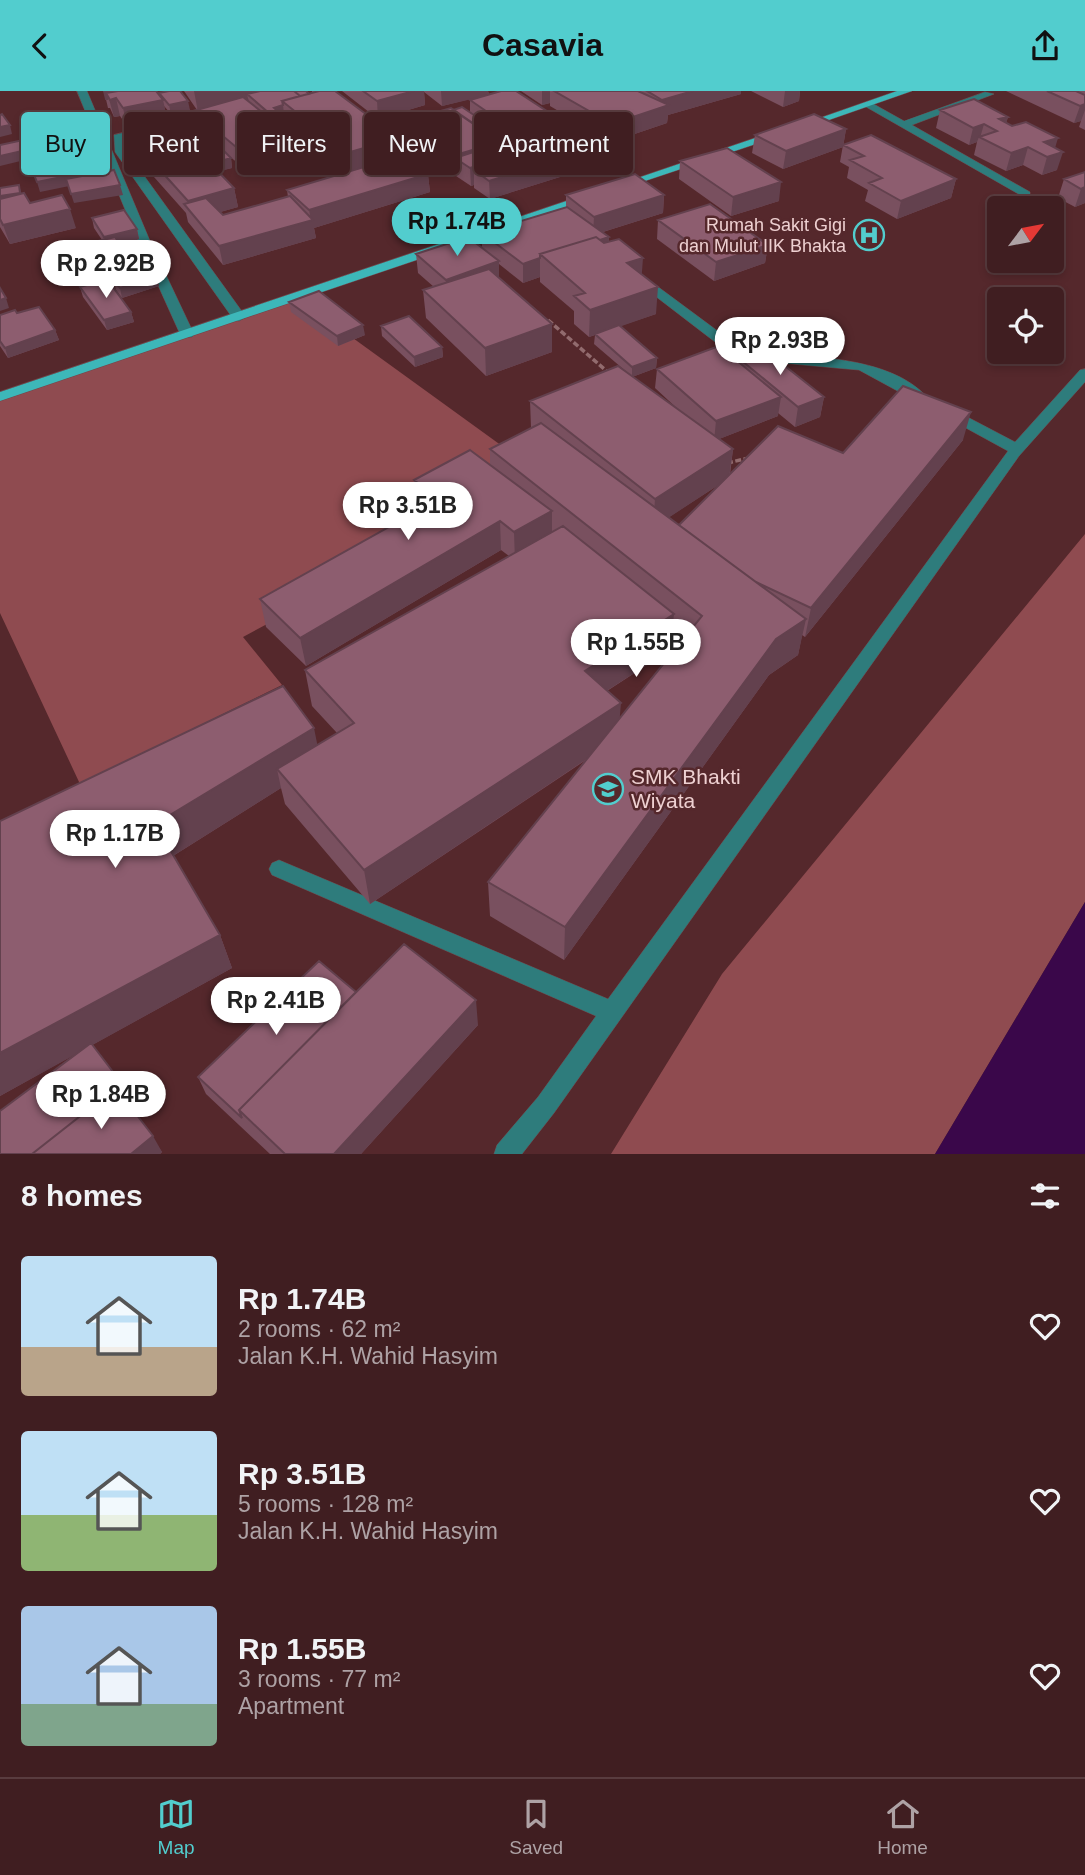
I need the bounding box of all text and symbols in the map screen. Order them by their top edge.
icon: back [21,27,59,65]
text: Casavia [482,27,603,63]
icon: share [1026,27,1064,65]
chip: Buy [21,112,110,175]
chip: Rent [124,112,223,175]
chip: Filters [237,112,350,175]
chip: New [364,112,460,175]
chip: Apartment [474,112,633,175]
north arrow [987,196,1064,273]
map controls [987,196,1064,364]
pin: Rp 1.74B [385,199,529,258]
text: Rp 1.74B [408,208,506,234]
place label: Rumah Sakit Gigi dan Mulut IIK Bhakta [679,215,847,256]
hospital icon: Rumah Sakit Gigi dan Mulut IIK Bhakta [852,218,886,252]
pin: Rp 2.92B [34,241,178,300]
text: Rp 2.92B [57,250,155,276]
button: locate [987,287,1064,364]
pin: Rp 2.93B [708,317,852,377]
text: Rp 2.93B [731,327,829,353]
pin: Rp 3.51B [336,483,480,542]
text: Rp 3.51B [359,492,457,518]
pin: Rp 1.55B [564,619,708,679]
text: Rp 1.55B [587,629,685,655]
place label: SMK Bhakti Wiyata [631,765,741,812]
school or university icon: SMK Bhakti Wiyata [591,772,625,806]
pin: Rp 1.17B [43,811,187,870]
text: Rp 1.17B [66,820,164,846]
pin: Rp 2.41B [204,977,348,1037]
text: Rp 2.41B [227,987,325,1013]
pin: Rp 1.84B [29,1072,173,1131]
text: Rp 1.84B [52,1081,150,1107]
icon: filters [1026,1177,1064,1215]
text: 8 homes [21,1179,143,1212]
text: Rp 1.74B [238,1282,366,1315]
icon: home [77,1284,161,1368]
icon: heart [1026,1307,1064,1345]
text: 2 rooms · 62 m² [238,1316,400,1342]
text: Jalan K.H. Wahid Hasyim [238,1343,498,1369]
text: Rp 3.51B [238,1457,366,1490]
icon: home [77,1459,161,1543]
icon: heart [1026,1482,1064,1520]
text: 5 rooms · 128 m² [238,1491,413,1517]
text: Jalan K.H. Wahid Hasyim [238,1518,498,1544]
text: Rp 1.55B [238,1632,366,1665]
icon: home [77,1634,161,1718]
icon: heart [1026,1657,1064,1695]
text: 3 rooms · 77 m² [238,1666,400,1692]
text: Apartment [238,1693,344,1719]
tab: Map [157,1795,195,1859]
tab: Saved [509,1795,563,1859]
tab: Home [877,1795,928,1859]

